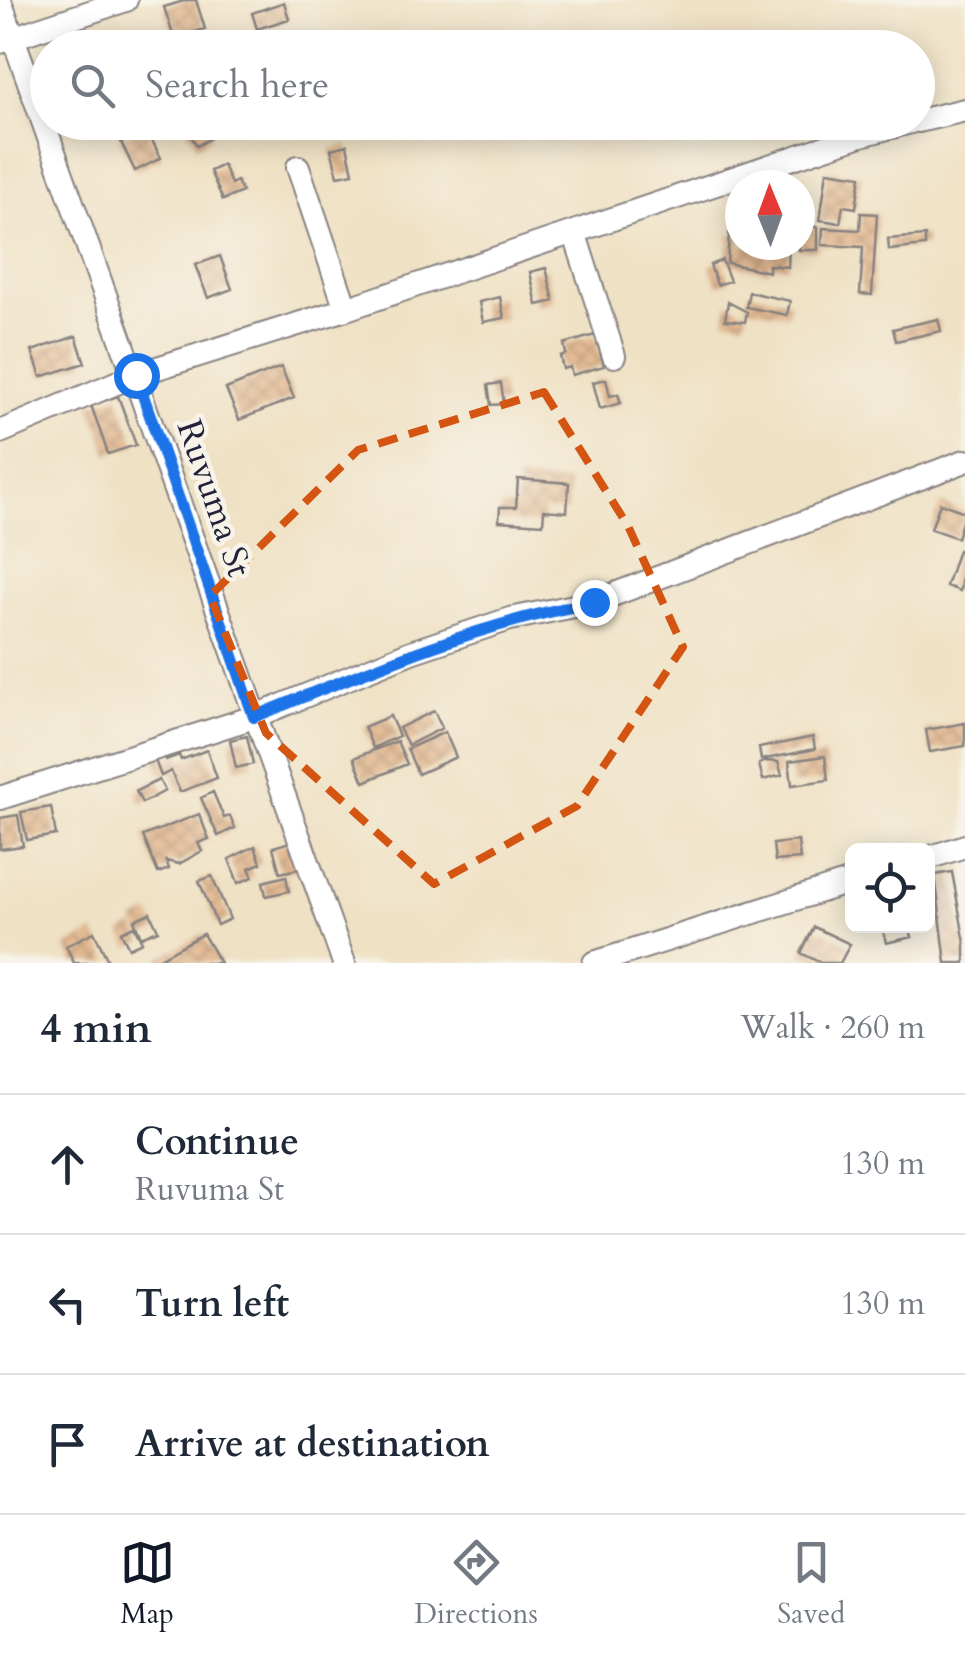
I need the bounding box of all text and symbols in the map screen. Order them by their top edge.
search box [30,30,935,140]
icon: search [65,58,120,113]
text: Search here [145,59,329,111]
north arrow [725,170,815,260]
route start [114,353,160,399]
street label: Ruvuma St [165,413,263,583]
route end [572,580,618,626]
map controls [845,843,935,933]
button: locate [845,843,935,933]
text: 4 min [40,1000,152,1057]
text: Walk · 260 m [740,1006,925,1050]
text: Continue [135,1116,299,1168]
icon: ahead [40,1137,95,1192]
text: 130 m [840,1142,925,1186]
text: Ruvuma St [135,1168,284,1212]
icon: left [40,1277,95,1332]
text: Turn left [135,1278,289,1330]
text: 130 m [840,1282,925,1326]
icon: arrive [40,1417,95,1472]
text: Arrive at destination [135,1418,490,1470]
tab: Map [120,1535,175,1633]
tab: Directions [414,1535,538,1633]
tab: Saved [777,1535,845,1633]

